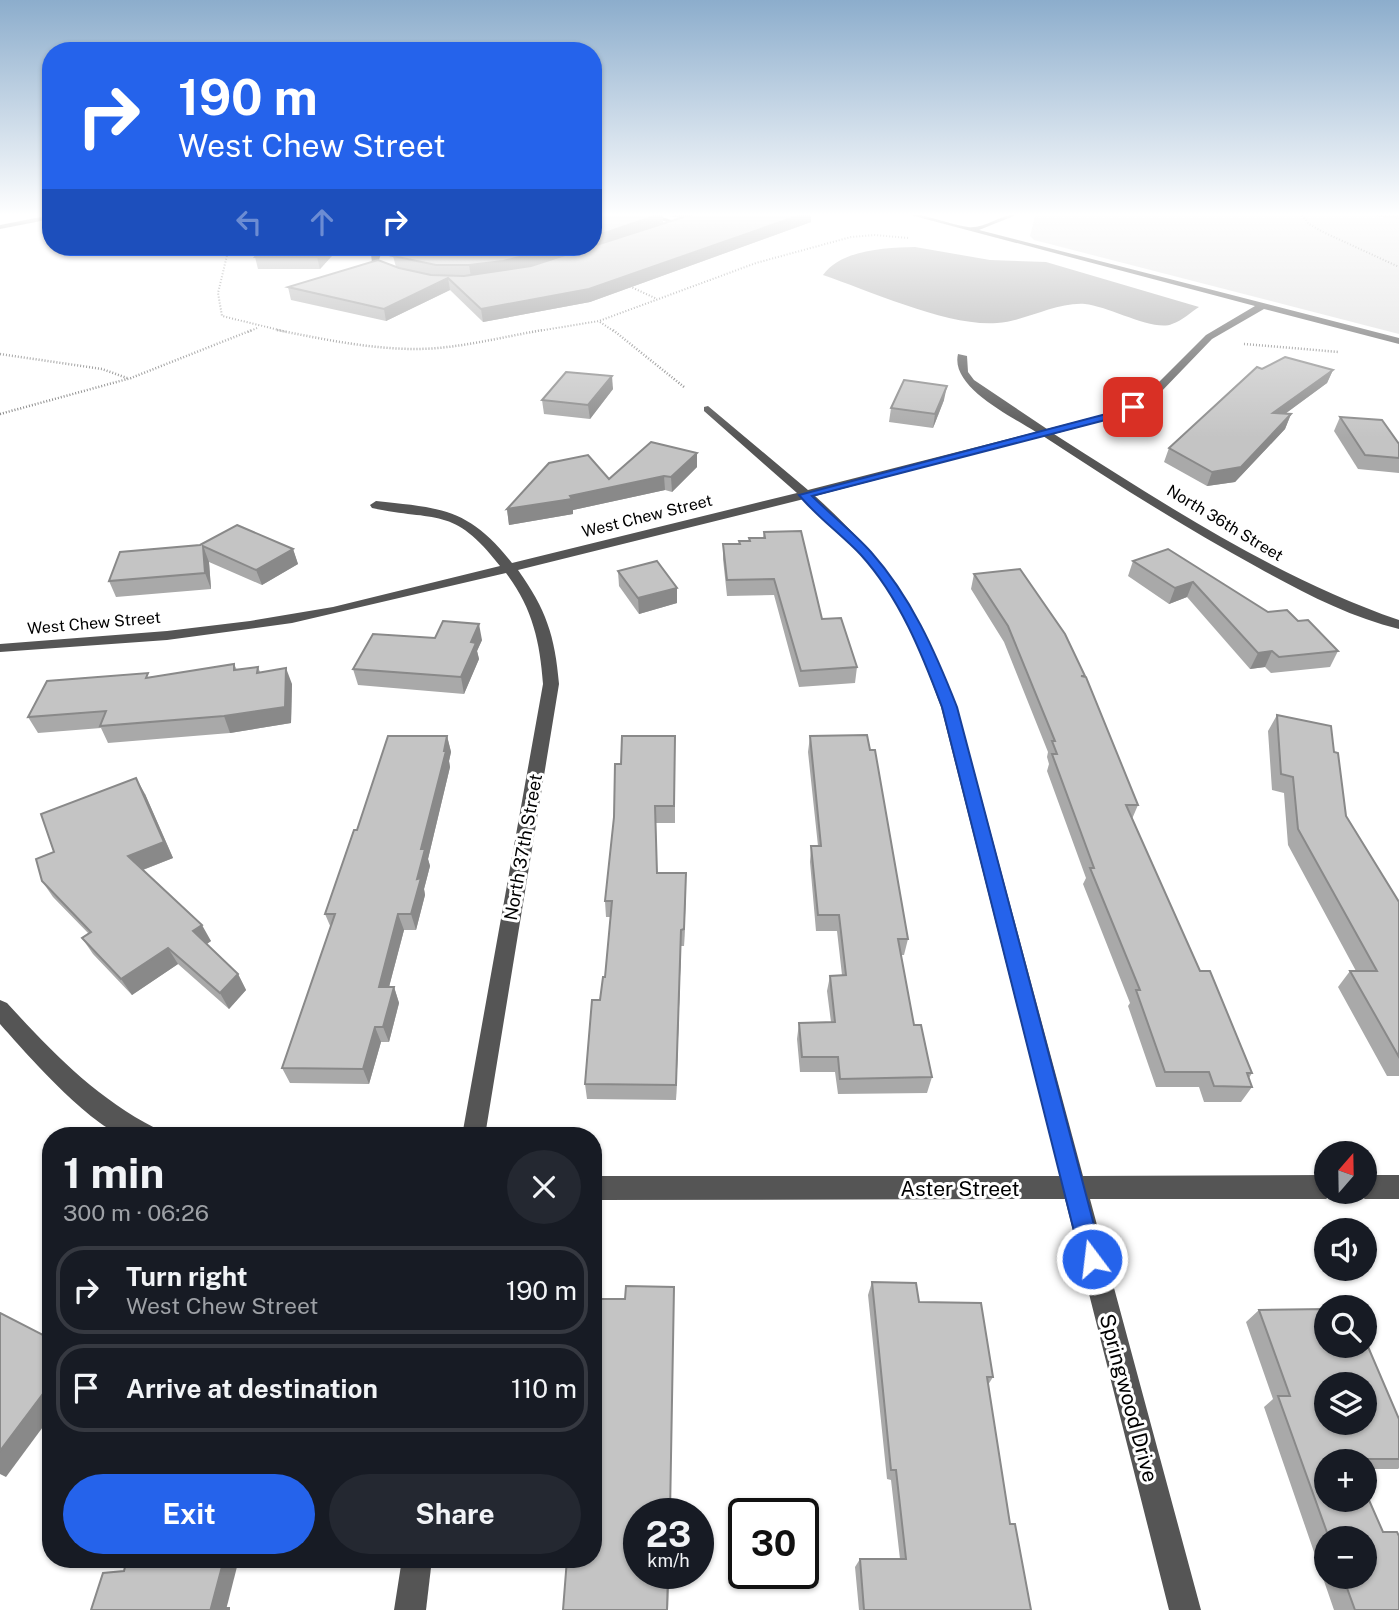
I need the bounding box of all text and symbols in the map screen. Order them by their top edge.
text: 190 m [178,68,318,126]
icon: right [63,70,154,161]
text: West Chew Street [178,127,446,164]
icon: left [230,203,268,241]
icon: ahead [303,203,341,241]
icon: right [376,203,414,241]
pin [1103,377,1163,437]
icon: arrive [1114,388,1152,426]
street label: North 36th Street [1163,481,1287,565]
street label: West Chew Street [580,491,714,541]
street label: West Chew Street [27,608,161,638]
street label: North 37th Street [500,772,546,922]
north arrow [1314,1141,1377,1204]
map controls [1314,1141,1377,1589]
text: 1 min [63,1148,164,1197]
button: close [507,1150,581,1224]
street label: Aster Street [900,1176,1020,1201]
text: 300 m · 06:26 [63,1199,209,1226]
button: sound [1314,1218,1377,1281]
position arrow [1055,1222,1129,1296]
text: Turn right [126,1261,248,1292]
icon: right [67,1271,105,1309]
text: 190 m [506,1275,577,1306]
text: West Chew Street [126,1292,318,1319]
button: search [1314,1295,1377,1358]
street label: Springwood Drive [1095,1311,1163,1485]
icon: arrive [67,1369,105,1407]
button: layers [1314,1372,1377,1435]
text: Arrive at destination [126,1373,378,1404]
text: 110 m [511,1373,577,1404]
button: + [1314,1449,1377,1512]
button: Exit [63,1474,315,1554]
button: Share [329,1474,581,1554]
speed limit sign: 30 [728,1498,819,1589]
text: 23 [646,1514,691,1555]
button: − [1314,1526,1377,1589]
text: km/h [647,1550,690,1571]

